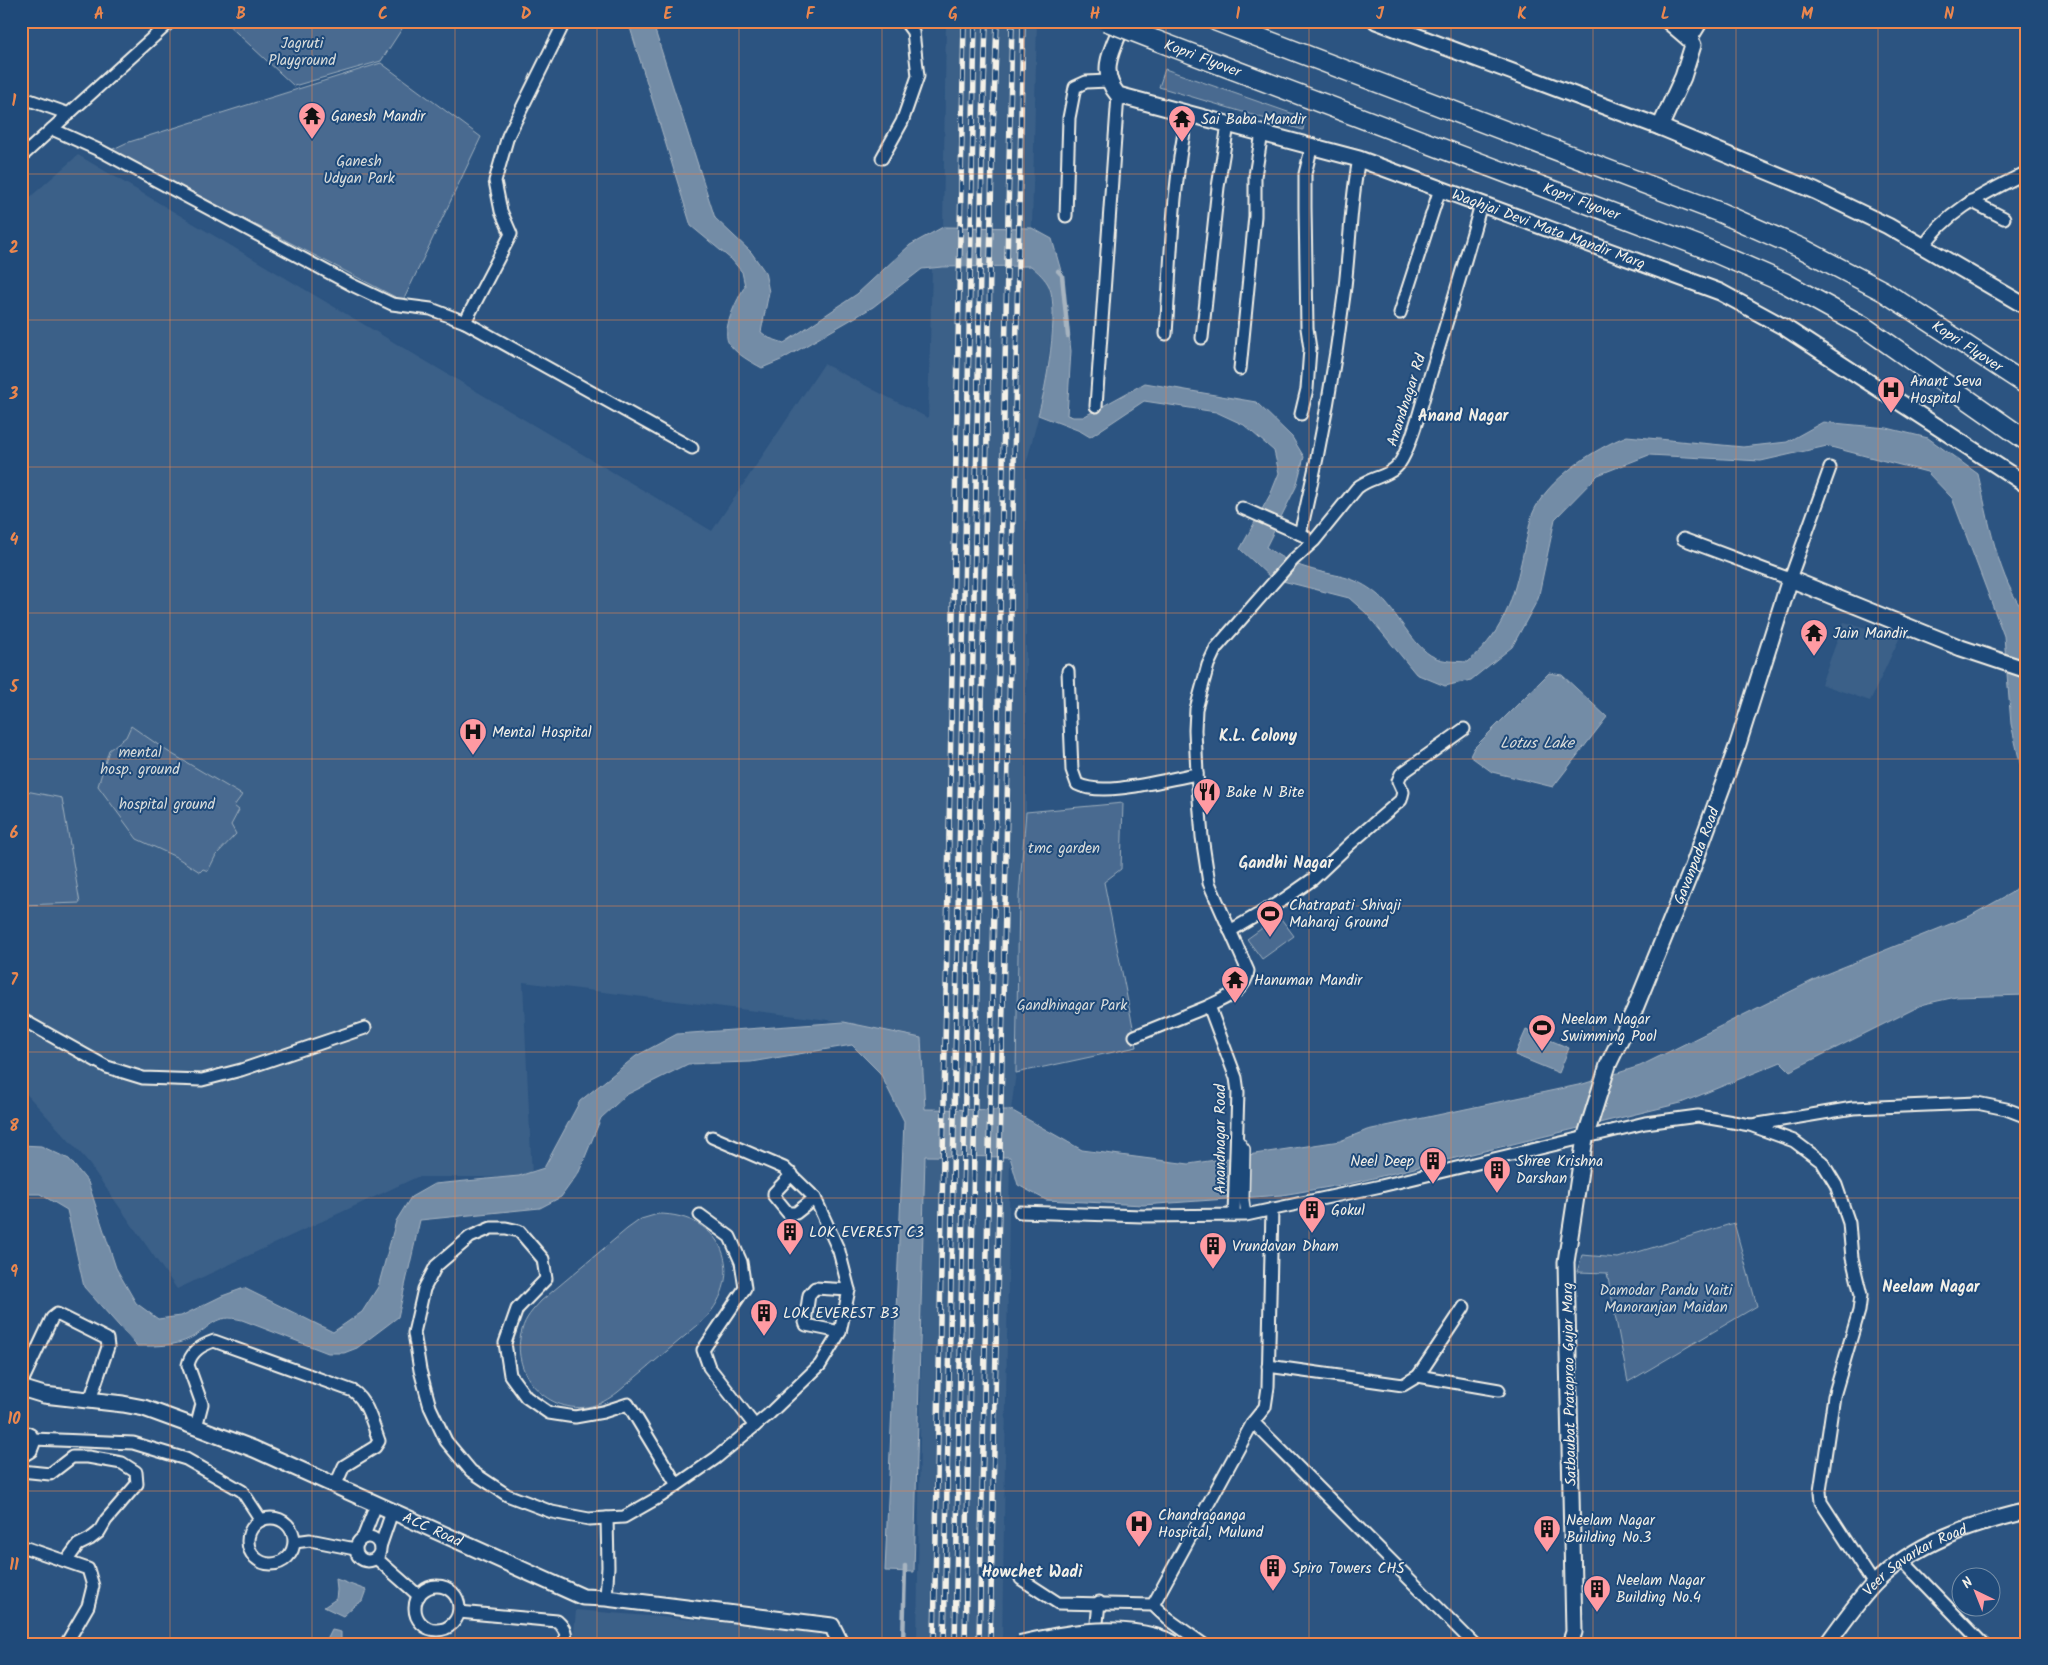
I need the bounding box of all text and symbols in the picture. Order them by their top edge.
text: A [94,2,104,27]
text: B [236,2,246,27]
text: C [378,2,388,27]
text: D [521,2,532,27]
text: E [664,2,674,27]
text: F [806,2,816,27]
text: G [948,2,958,27]
text: H [1090,2,1100,27]
text: I [1236,2,1241,27]
text: J [1376,2,1385,27]
text: K [1517,2,1527,27]
text: L [1661,2,1669,27]
text: M [1801,2,1814,27]
text: N [1944,2,1954,27]
park label: Jagruti Playground [268,32,336,73]
street label: Kopri Flyover [1160,33,1245,85]
text: 1 [12,89,17,114]
temple icon: Ganesh Mandir [297,101,327,140]
temple icon: Sai Baba Mandir [1167,104,1197,143]
place label: Ganesh Mandir [331,105,426,129]
place label: Sai Baba Mandir [1201,108,1307,132]
park label: Ganesh Udyan Park [323,150,396,191]
street label: Kopri Flyover [1539,177,1624,228]
street label: Waghjai Devi Mata Mandir Marg [1448,183,1649,276]
text: 2 [9,236,19,261]
street label: Kopri Flyover [1926,315,2008,380]
street label: Anandnagar Rd [1381,350,1433,450]
place label: Anant Seva Hospital [1910,370,1982,411]
hospital icon: Anant Seva Hospital [1876,375,1906,414]
text: 3 [9,382,19,407]
district label: Anand Nagar [1418,404,1510,429]
text: 4 [10,528,19,553]
temple icon: Jain Mandir [1799,618,1829,657]
place label: Jain Mandir [1833,622,1909,646]
text: 5 [9,675,20,700]
hospital icon: Mental Hospital [458,717,488,756]
place label: Mental Hospital [492,721,592,745]
district label: K.L. Colony [1219,724,1298,749]
water label: Lotus Lake [1500,731,1576,756]
park label: mental hosp. ground [100,741,180,782]
restaurant icon: Bake N Bite [1192,777,1222,816]
place label: Bake N Bite [1226,781,1304,805]
park label: hospital ground [119,793,216,817]
street label: Gavanpada Road [1668,804,1727,908]
text: 6 [10,821,19,846]
park label: tmc garden [1028,837,1100,861]
district label: Gandhi Nagar [1239,851,1334,876]
place label: Chatrapati Shivaji Maharaj Ground [1289,894,1402,935]
sports icon: Chatrapati Shivaji Maharaj Ground [1255,899,1285,938]
temple icon: Hanuman Mandir [1220,965,1250,1004]
text: 7 [10,968,18,993]
place label: Hanuman Mandir [1254,969,1363,993]
park label: Gandhinagar Park [1017,994,1128,1018]
place label: Neelam Nagar Swimming Pool [1561,1008,1657,1049]
sports icon: Neelam Nagar Swimming Pool [1527,1013,1557,1052]
street label: Anandnagar Road [1209,1084,1233,1194]
text: 8 [9,1114,19,1139]
building icon: Neel Deep [1418,1146,1448,1185]
place label: Neel Deep [1350,1150,1414,1174]
place label: Shree Krishna Darshan [1516,1150,1603,1191]
building icon: Shree Krishna Darshan [1482,1155,1512,1194]
building icon: Gokul [1297,1195,1327,1234]
place label: Gokul [1331,1199,1365,1223]
building icon: LOK EVEREST C3 [775,1217,805,1256]
place label: LOK EVEREST C3 [809,1221,924,1245]
building icon: Vrundavan Dham [1198,1231,1228,1270]
place label: Vrundavan Dham [1232,1235,1339,1259]
text: 9 [10,1260,18,1285]
district label: Neelam Nagar [1882,1275,1981,1300]
park label: Damodar Pandu Vaiti Manoranjan Maidan [1600,1279,1734,1320]
street label: Satbaubat Prataprao Gujar Marg [1556,1282,1584,1486]
building icon: LOK EVEREST B3 [749,1298,779,1337]
place label: LOK EVEREST B3 [783,1302,899,1326]
text: 10 [7,1407,21,1432]
place label: Chandraganga Hospital, Mulund [1158,1504,1264,1545]
street label: ACC Road [398,1506,466,1554]
hospital icon: Chandraganga Hospital, Mulund [1124,1509,1154,1548]
place label: Neelam Nagar Building No.3 [1566,1509,1656,1550]
building icon: Neelam Nagar Building No.3 [1532,1514,1562,1553]
street label: Veer Savarkar Road [1857,1518,1971,1602]
text: 11 [9,1553,19,1578]
building icon: Spiro Towers CHS [1258,1553,1288,1592]
place label: Spiro Towers CHS [1292,1557,1405,1581]
district label: Howchet Wadi [982,1560,1083,1585]
north arrow [1950,1568,2000,1618]
place label: Neelam Nagar Building No.4 [1616,1569,1706,1610]
text: N [1957,1572,1979,1594]
building icon: Neelam Nagar Building No.4 [1582,1574,1612,1613]

